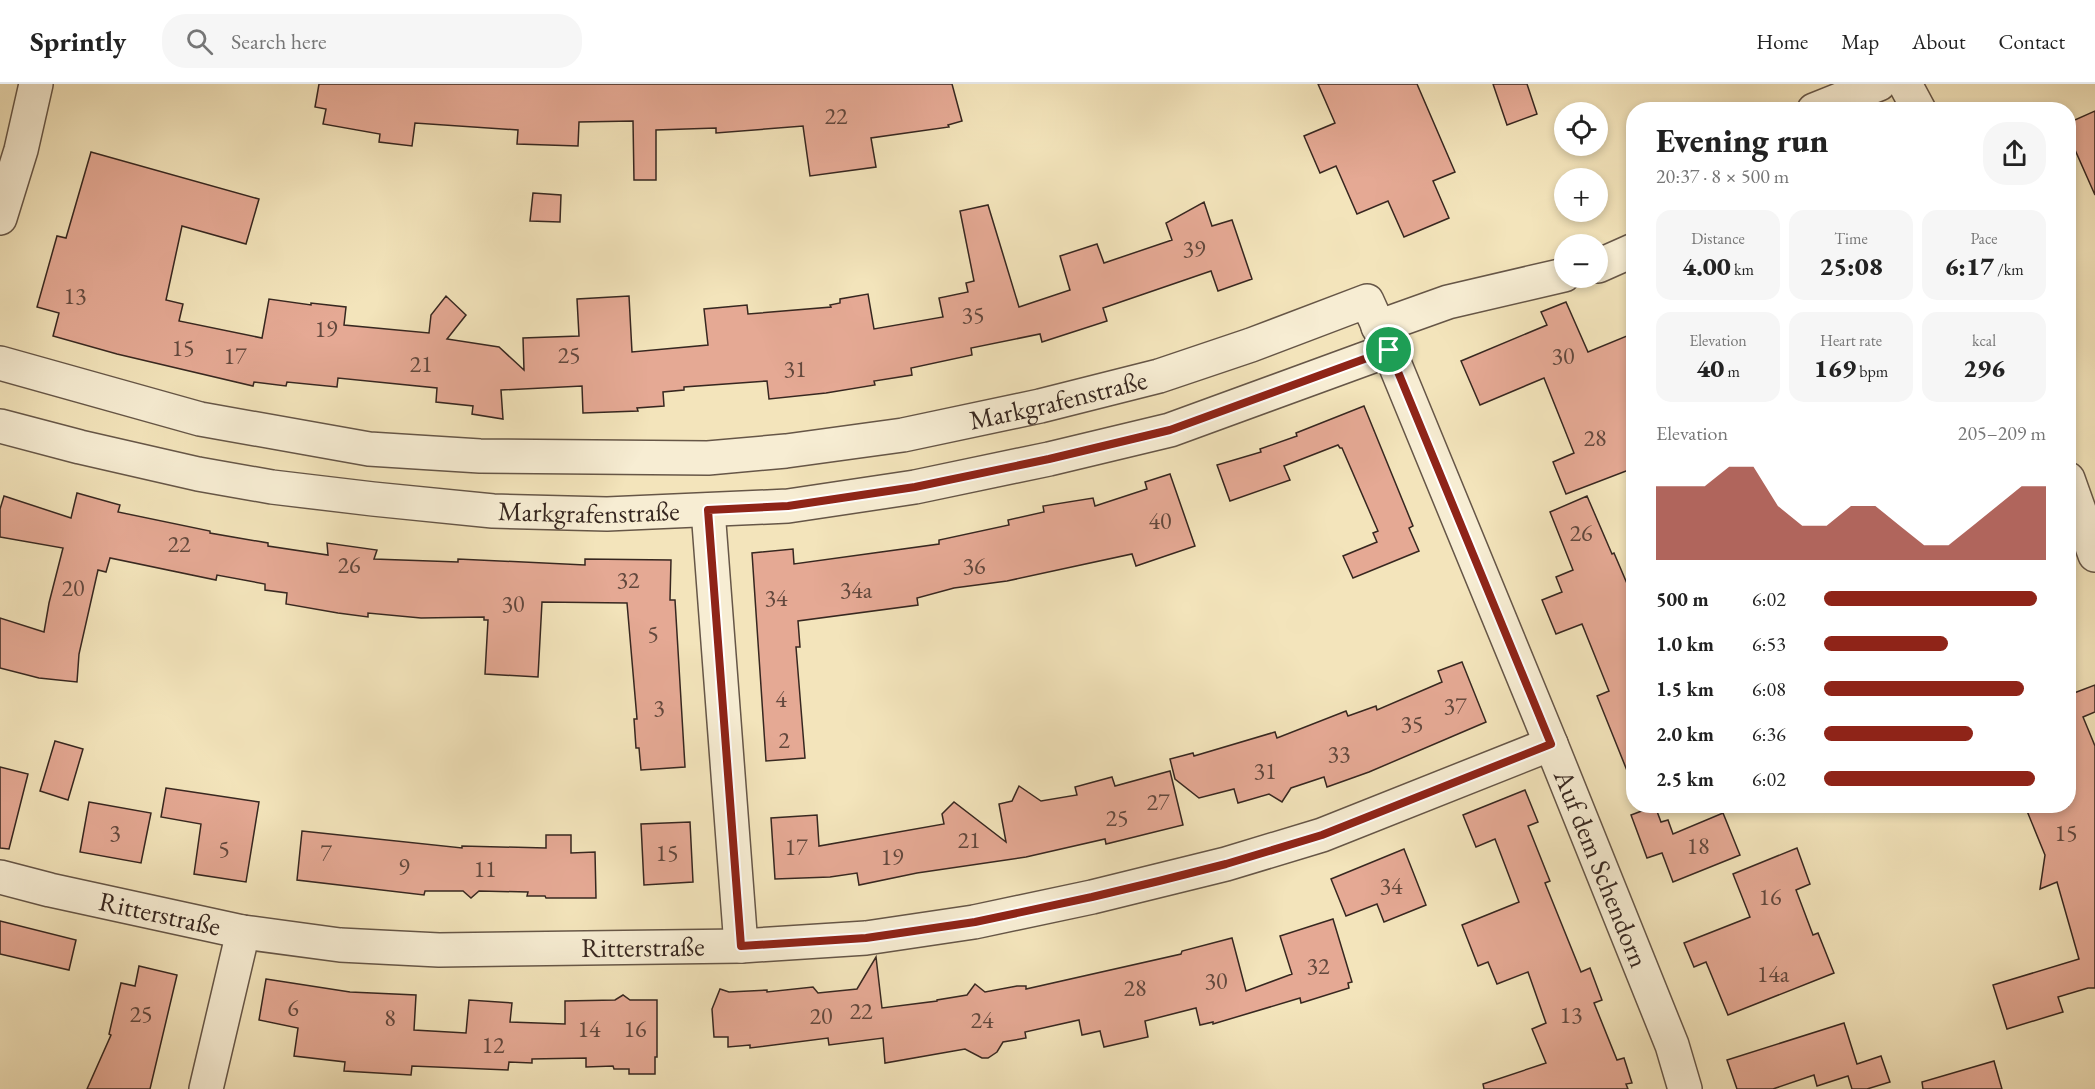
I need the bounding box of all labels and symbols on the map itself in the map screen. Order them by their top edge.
house number: 22 [824,100,848,131]
house number: 39 [1182,233,1206,264]
house number: 13 [63,280,87,311]
house number: 35 [961,299,985,330]
house number: 19 [314,313,338,344]
pin [1363,324,1414,375]
house number: 15 [171,332,195,363]
house number: 25 [557,339,581,370]
house number: 17 [223,340,247,371]
house number: 30 [1551,340,1575,371]
house number: 21 [409,348,433,379]
house number: 31 [783,353,807,384]
street label: Markgrafenstraße [966,362,1151,438]
house number: 28 [1583,422,1607,453]
street label: Markgrafenstraße [497,493,680,531]
house number: 40 [1148,505,1172,536]
house number: 26 [1569,517,1593,548]
house number: 22 [167,528,191,559]
house number: 26 [337,549,361,580]
house number: 36 [962,550,986,581]
house number: 32 [616,564,640,595]
house number: 20 [61,572,85,603]
house number: 34a [840,574,873,605]
house number: 34 [764,582,788,613]
house number: 30 [501,588,525,619]
house number: 5 [647,618,659,649]
house number: 4 [775,683,787,714]
house number: 37 [1443,690,1467,721]
house number: 3 [653,692,665,723]
house number: 35 [1400,708,1424,739]
house number: 2 [778,724,790,755]
house number: 33 [1327,738,1351,769]
house number: 31 [1253,755,1277,786]
street label: Auf dem Schendorn [1546,764,1657,973]
house number: 27 [1146,786,1170,817]
house number: 25 [1105,802,1129,833]
house number: 3 [109,817,121,848]
house number: 15 [2054,817,2078,848]
house number: 21 [957,824,981,855]
house number: 18 [1686,830,1710,861]
house number: 17 [784,831,808,862]
house number: 5 [218,833,230,864]
house number: 7 [320,837,332,868]
house number: 15 [655,837,679,868]
house number: 19 [880,841,904,872]
house number: 9 [398,851,410,882]
house number: 11 [473,853,497,884]
house number: 34 [1379,870,1403,901]
house number: 16 [1758,881,1782,912]
street label: Ritterstraße [96,883,224,944]
street label: Ritterstraße [581,928,705,965]
house number: 32 [1306,950,1330,981]
house number: 14a [1757,958,1790,989]
house number: 30 [1204,965,1228,996]
house number: 28 [1123,972,1147,1003]
house number: 6 [287,992,299,1023]
house number: 22 [849,995,873,1026]
house number: 25 [129,998,153,1029]
house number: 13 [1559,999,1583,1030]
house number: 20 [809,1000,833,1031]
house number: 8 [384,1002,396,1033]
house number: 24 [970,1004,994,1035]
house number: 14 [577,1013,601,1044]
house number: 16 [623,1013,647,1044]
house number: 12 [481,1029,505,1060]

